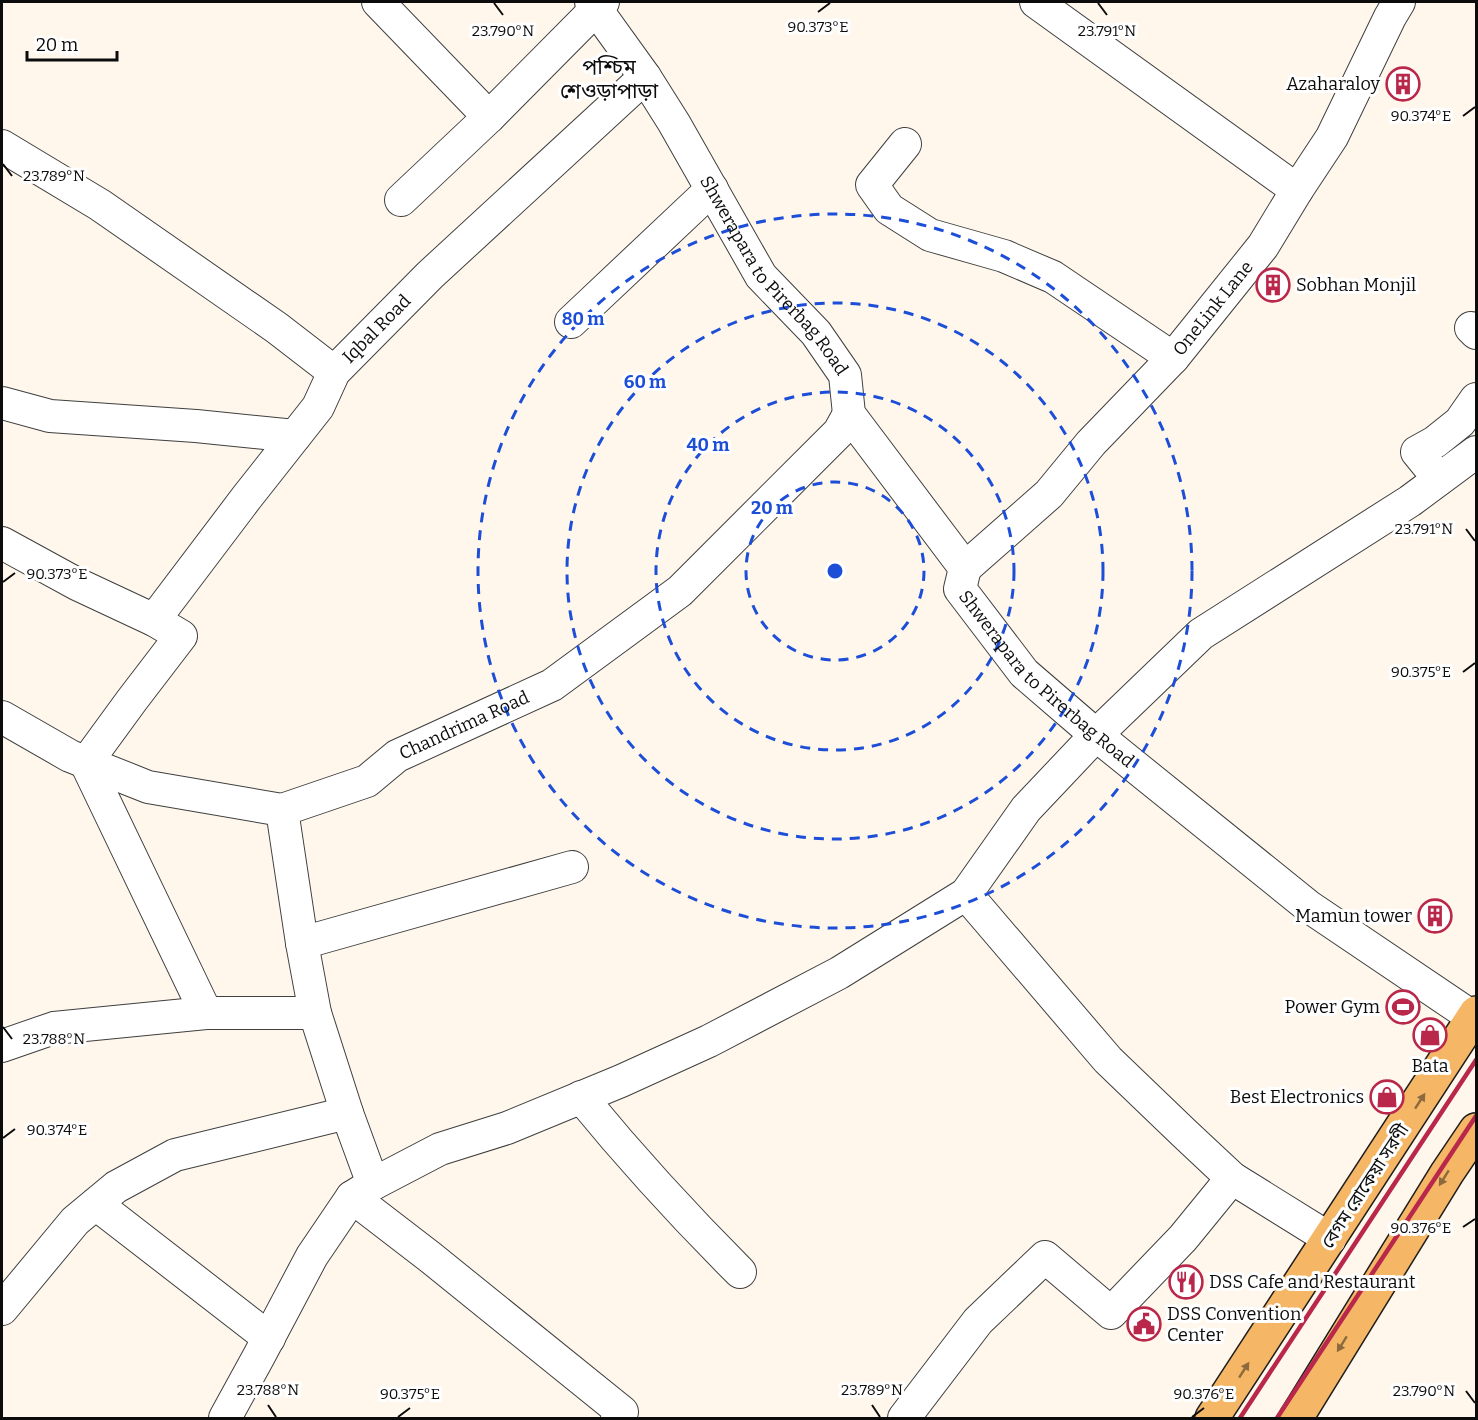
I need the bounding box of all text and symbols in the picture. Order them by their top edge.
text: 90.373°E [787,18,849,36]
text: 23.790°N [472,22,534,40]
text: 23.791°N [1078,22,1136,40]
scale bar [27,24,117,62]
text: 20 m [36,34,78,56]
district label: পশ্চিম শেওড়াপাড়া [560,54,659,104]
building icon: Azaharaloy [1385,66,1421,102]
place label: Azaharaloy [1286,73,1380,95]
text: 90.374°E [1391,107,1451,125]
text: 23.789°N [23,167,85,185]
street label: Shwerapara to Pirerbag Road [695,172,853,380]
street label: OneLink Lane [1168,256,1258,360]
building icon: Sobhan Monjil [1255,267,1291,303]
place label: Sobhan Monjil [1296,274,1416,296]
street label: Iqbal Road [338,290,416,368]
text: 80 m [562,308,604,330]
text: 60 m [624,371,666,393]
text: 40 m [687,434,729,456]
text: 20 m [751,497,793,519]
text: 23.791°N [1395,520,1453,538]
centre of rings [825,561,845,581]
text: 90.373°E [26,565,88,583]
street label: Shwerapara to Pirerbag Road [954,586,1139,772]
text: 90.375°E [1391,663,1451,681]
street label: Chandrima Road [396,686,533,764]
building icon: Mamun tower [1417,898,1453,934]
place label: Mamun tower [1295,905,1412,927]
sports icon: Power Gym [1385,989,1421,1025]
place label: Power Gym [1285,996,1380,1018]
shop icon: Bata [1412,1017,1448,1053]
text: 23.788°N [23,1030,85,1048]
place label: Bata [1411,1055,1449,1077]
shop icon: Best Electronics [1369,1079,1405,1115]
place label: Best Electronics [1230,1086,1364,1108]
one-way arrow [1414,1092,1425,1109]
street label: বেগম রোকেয়া সরণী [1317,1119,1414,1252]
text: 90.374°E [27,1121,87,1139]
one-way arrow [1439,1170,1450,1186]
text: 90.376°E [1391,1219,1451,1237]
restaurant icon: DSS Cafe and Restaurant [1168,1264,1204,1300]
place label: DSS Cafe and Restaurant [1209,1271,1416,1293]
place label: DSS Convention Center [1167,1303,1302,1346]
public building icon: DSS Convention Center [1126,1306,1162,1342]
one-way arrow [1336,1336,1347,1352]
one-way arrow [1239,1361,1250,1378]
text: 23.788°N [237,1381,299,1399]
text: 23.789°N [841,1381,903,1399]
text: 23.790°N [1393,1382,1455,1400]
text: 90.375°E [380,1385,440,1403]
text: 90.376°E [1174,1385,1234,1403]

